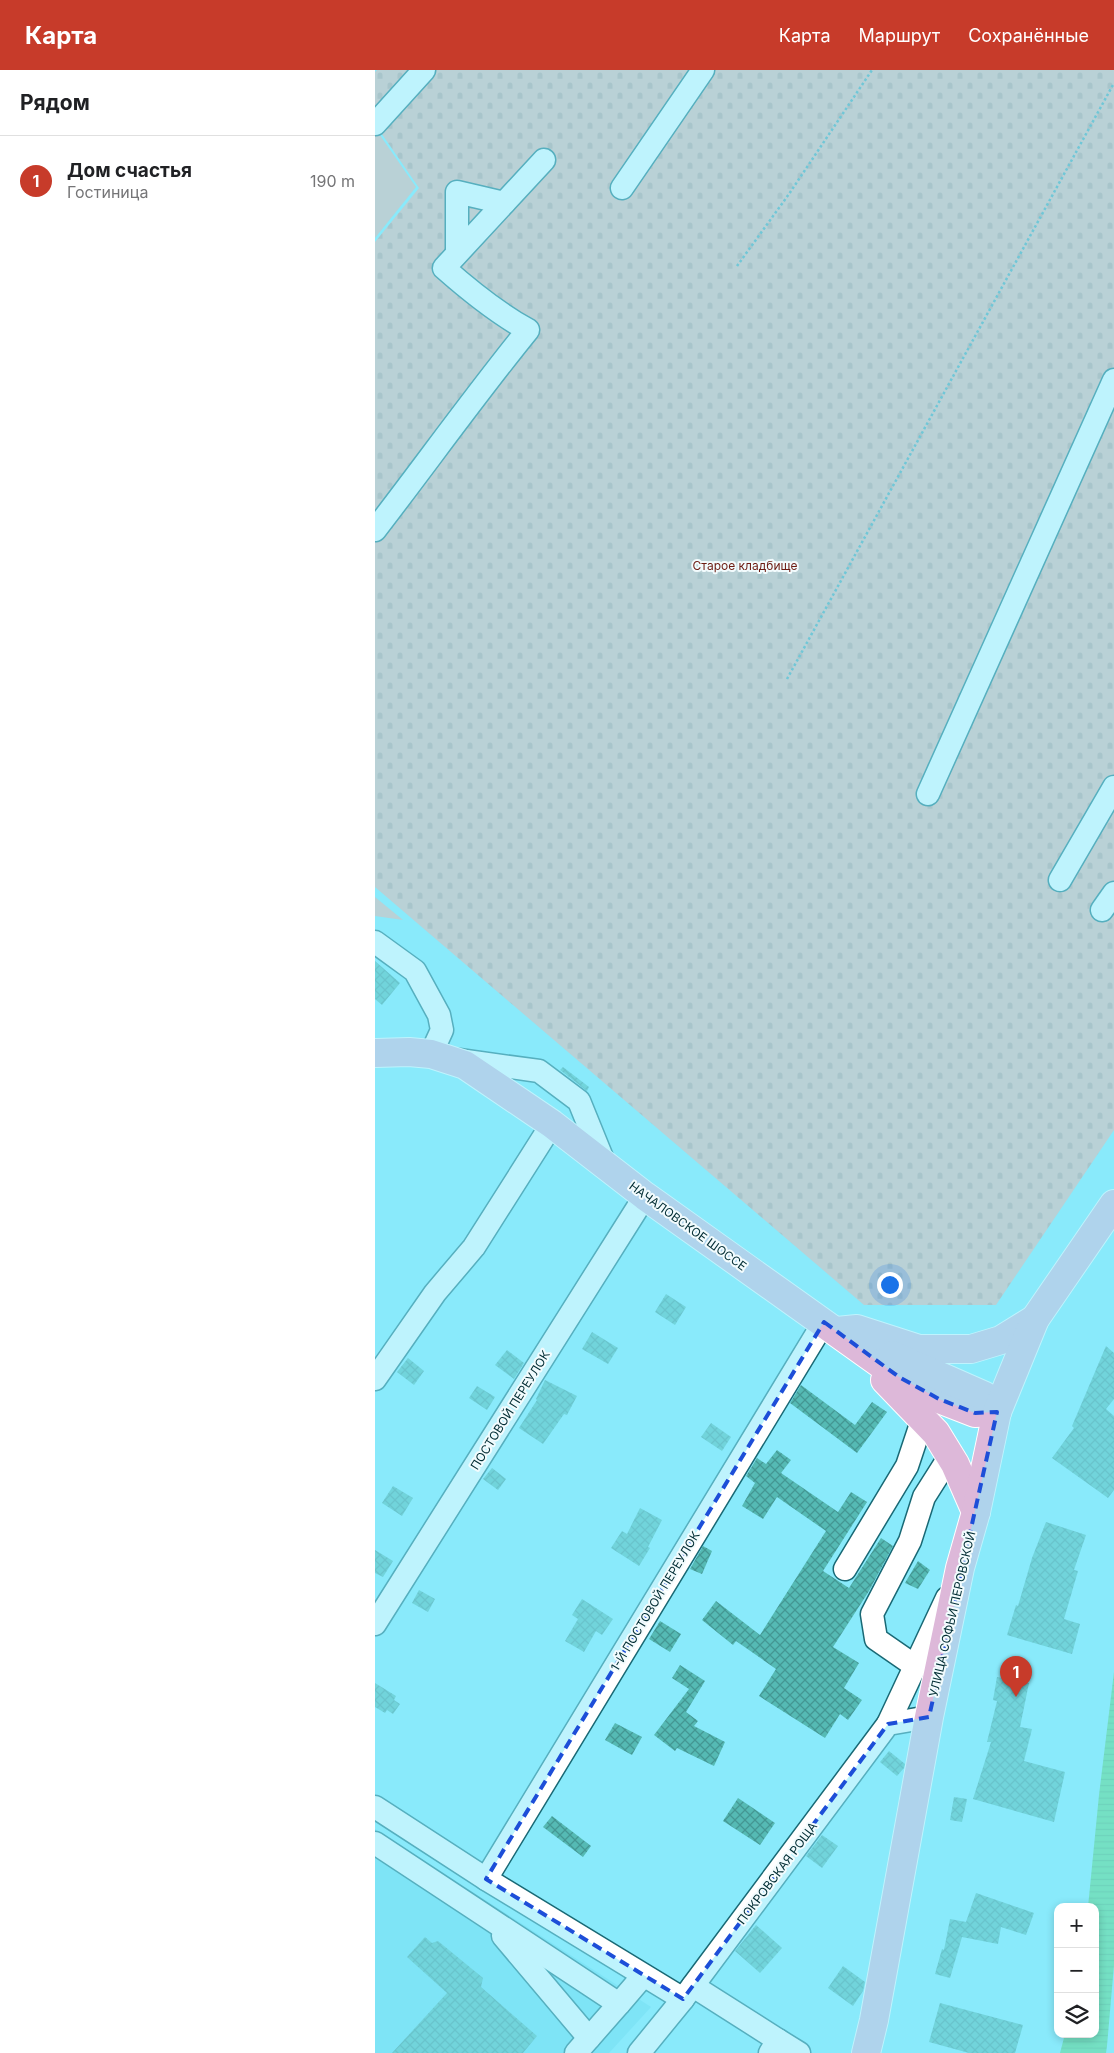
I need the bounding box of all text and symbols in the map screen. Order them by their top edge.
text: Карта [25,21,97,50]
text: Карта [779,25,831,46]
text: Маршрут [859,25,940,46]
text: Сохранённые [968,25,1089,46]
text: Рядом [20,90,90,115]
text: Дом счастья [67,159,192,182]
text: 1 [33,171,39,191]
text: 190 m [310,171,355,191]
text: Гостиница [67,182,148,202]
park label: Старое кладбище [693,558,797,573]
street label: НАЧАЛОВСКОЕ ШОССЕ [626,1178,750,1274]
your location [877,1272,903,1298]
street label: ПОСТОВОЙ ПЕРЕУЛОК [467,1348,553,1472]
street label: 1-Й ПОСТОВОЙ ПЕРЕУЛОК [607,1528,703,1674]
street label: УЛИЦА СОФЬИ ПЕРОВСКОЙ [926,1530,978,1698]
pin: 1 [1000,1656,1032,1697]
street label: ПОКРОВСКАЯ РОЩА [734,1819,820,1927]
map controls [1054,1903,1099,2038]
button: + [1054,1903,1099,1948]
button: − [1054,1948,1099,1993]
button: layers [1054,1993,1099,2038]

